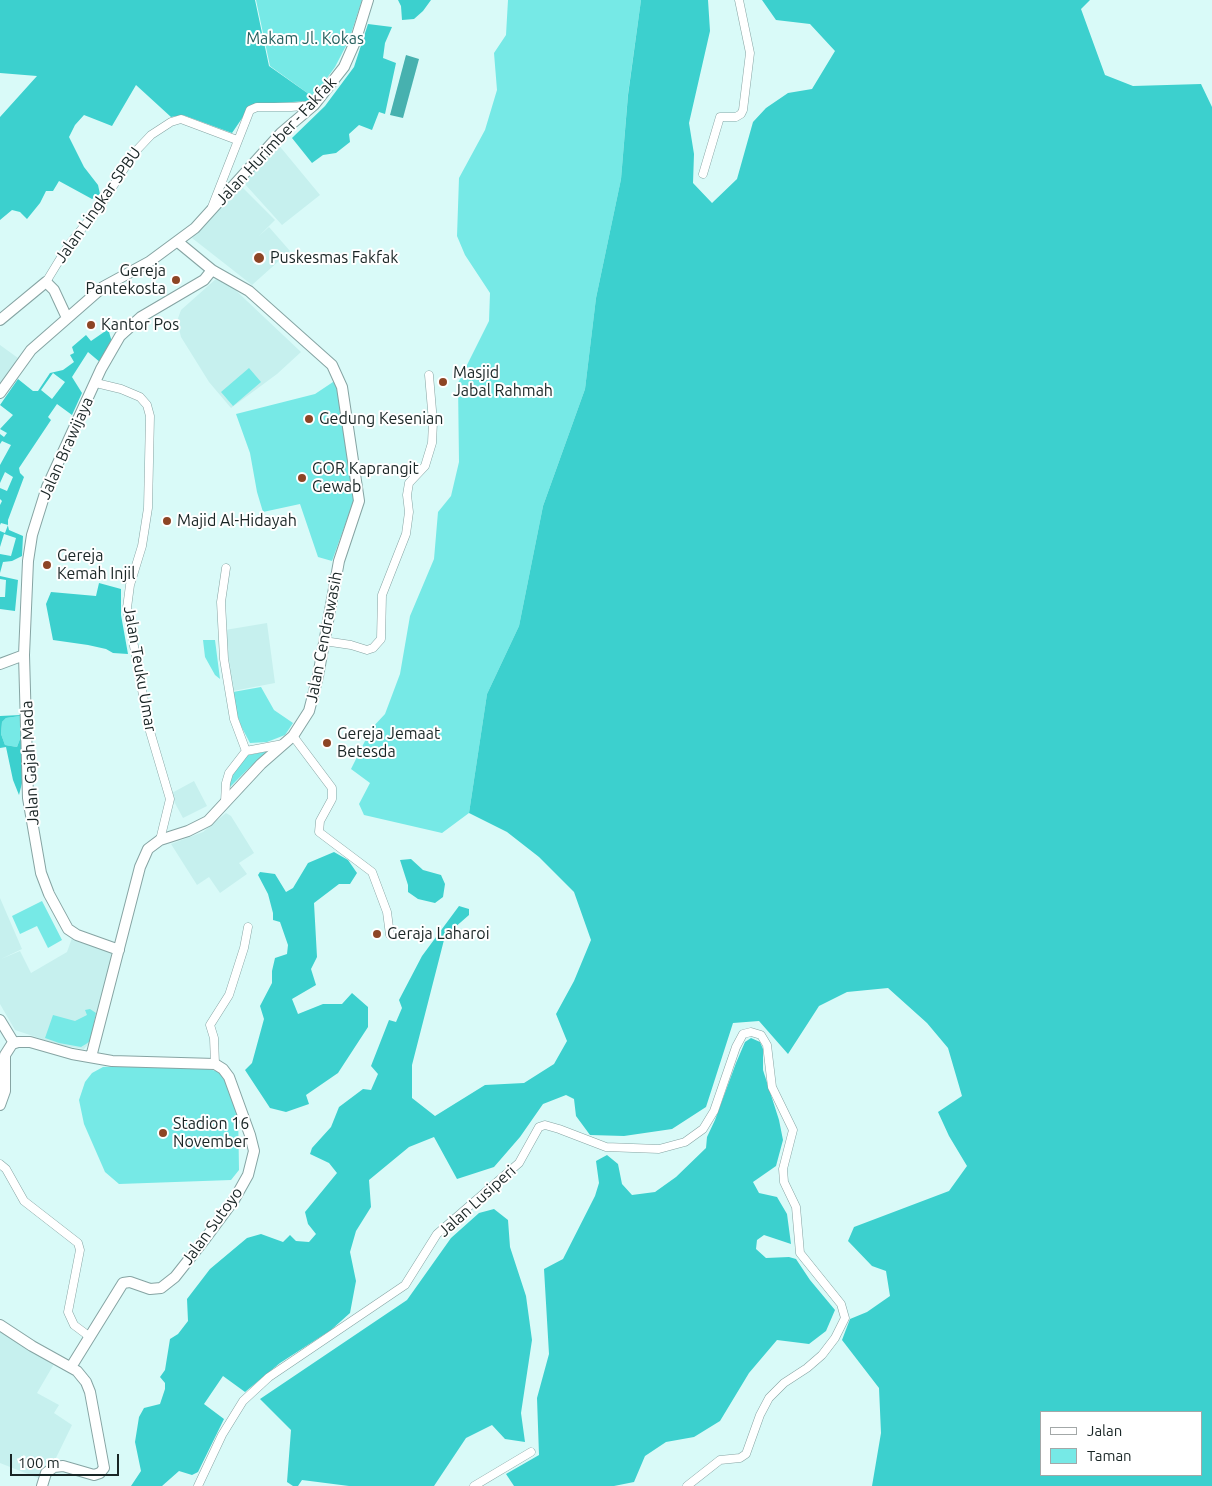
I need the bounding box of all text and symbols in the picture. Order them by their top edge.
park label: Makam Jl. Kokas [246,29,364,49]
street label: Jalan Hurimber - Fakfak [212,73,340,209]
street label: Jalan Lingkar SPBU [51,143,145,267]
place label: Puskesmas Fakfak [270,248,398,268]
marker: Puskesmas Fakfak [252,251,266,265]
place label: Gereja Pantekosta [86,261,166,299]
marker: Gereja Pantekosta [170,274,182,286]
place label: Kantor Pos [101,315,179,335]
marker: Kantor Pos [85,319,97,331]
place label: Masjid Jabal Rahmah [453,363,553,401]
marker: Masjid Jabal Rahmah [437,376,449,388]
street label: Jalan Brawijaya [35,394,97,502]
place label: Gedung Kesenian [319,409,443,429]
marker: Gedung Kesenian [303,413,315,425]
place label: GOR Kaprangit Gewab [312,459,419,497]
marker: GOR Kaprangit Gewab [296,472,308,484]
place label: Majid Al-Hidayah [177,511,297,531]
marker: Majid Al-Hidayah [161,515,173,527]
place label: Gereja Kemah Injil [57,546,135,584]
marker: Gereja Kemah Injil [41,559,53,571]
street label: Jalan Cendrawasih [302,570,346,704]
street label: Jalan Teuku Umar [119,605,161,733]
street label: Jalan Gajah Mada [17,700,43,826]
place label: Gereja Jemaat Betesda [337,724,440,762]
marker: Gereja Jemaat Betesda [321,737,333,749]
place label: Geraja Laharoi [387,924,490,944]
marker: Geraja Laharoi [371,928,383,940]
place label: Stadion 16 November [173,1114,249,1152]
marker: Stadion 16 November [157,1127,169,1139]
street label: Jalan Lusiperi [434,1161,520,1241]
street label: Jalan Sutoyo [177,1183,247,1269]
legend [1040,1411,1202,1476]
text: Jalan [1087,1422,1122,1439]
scale bar [12,1444,121,1476]
text: Taman [1087,1447,1132,1464]
text: 100 m [18,1454,60,1471]

